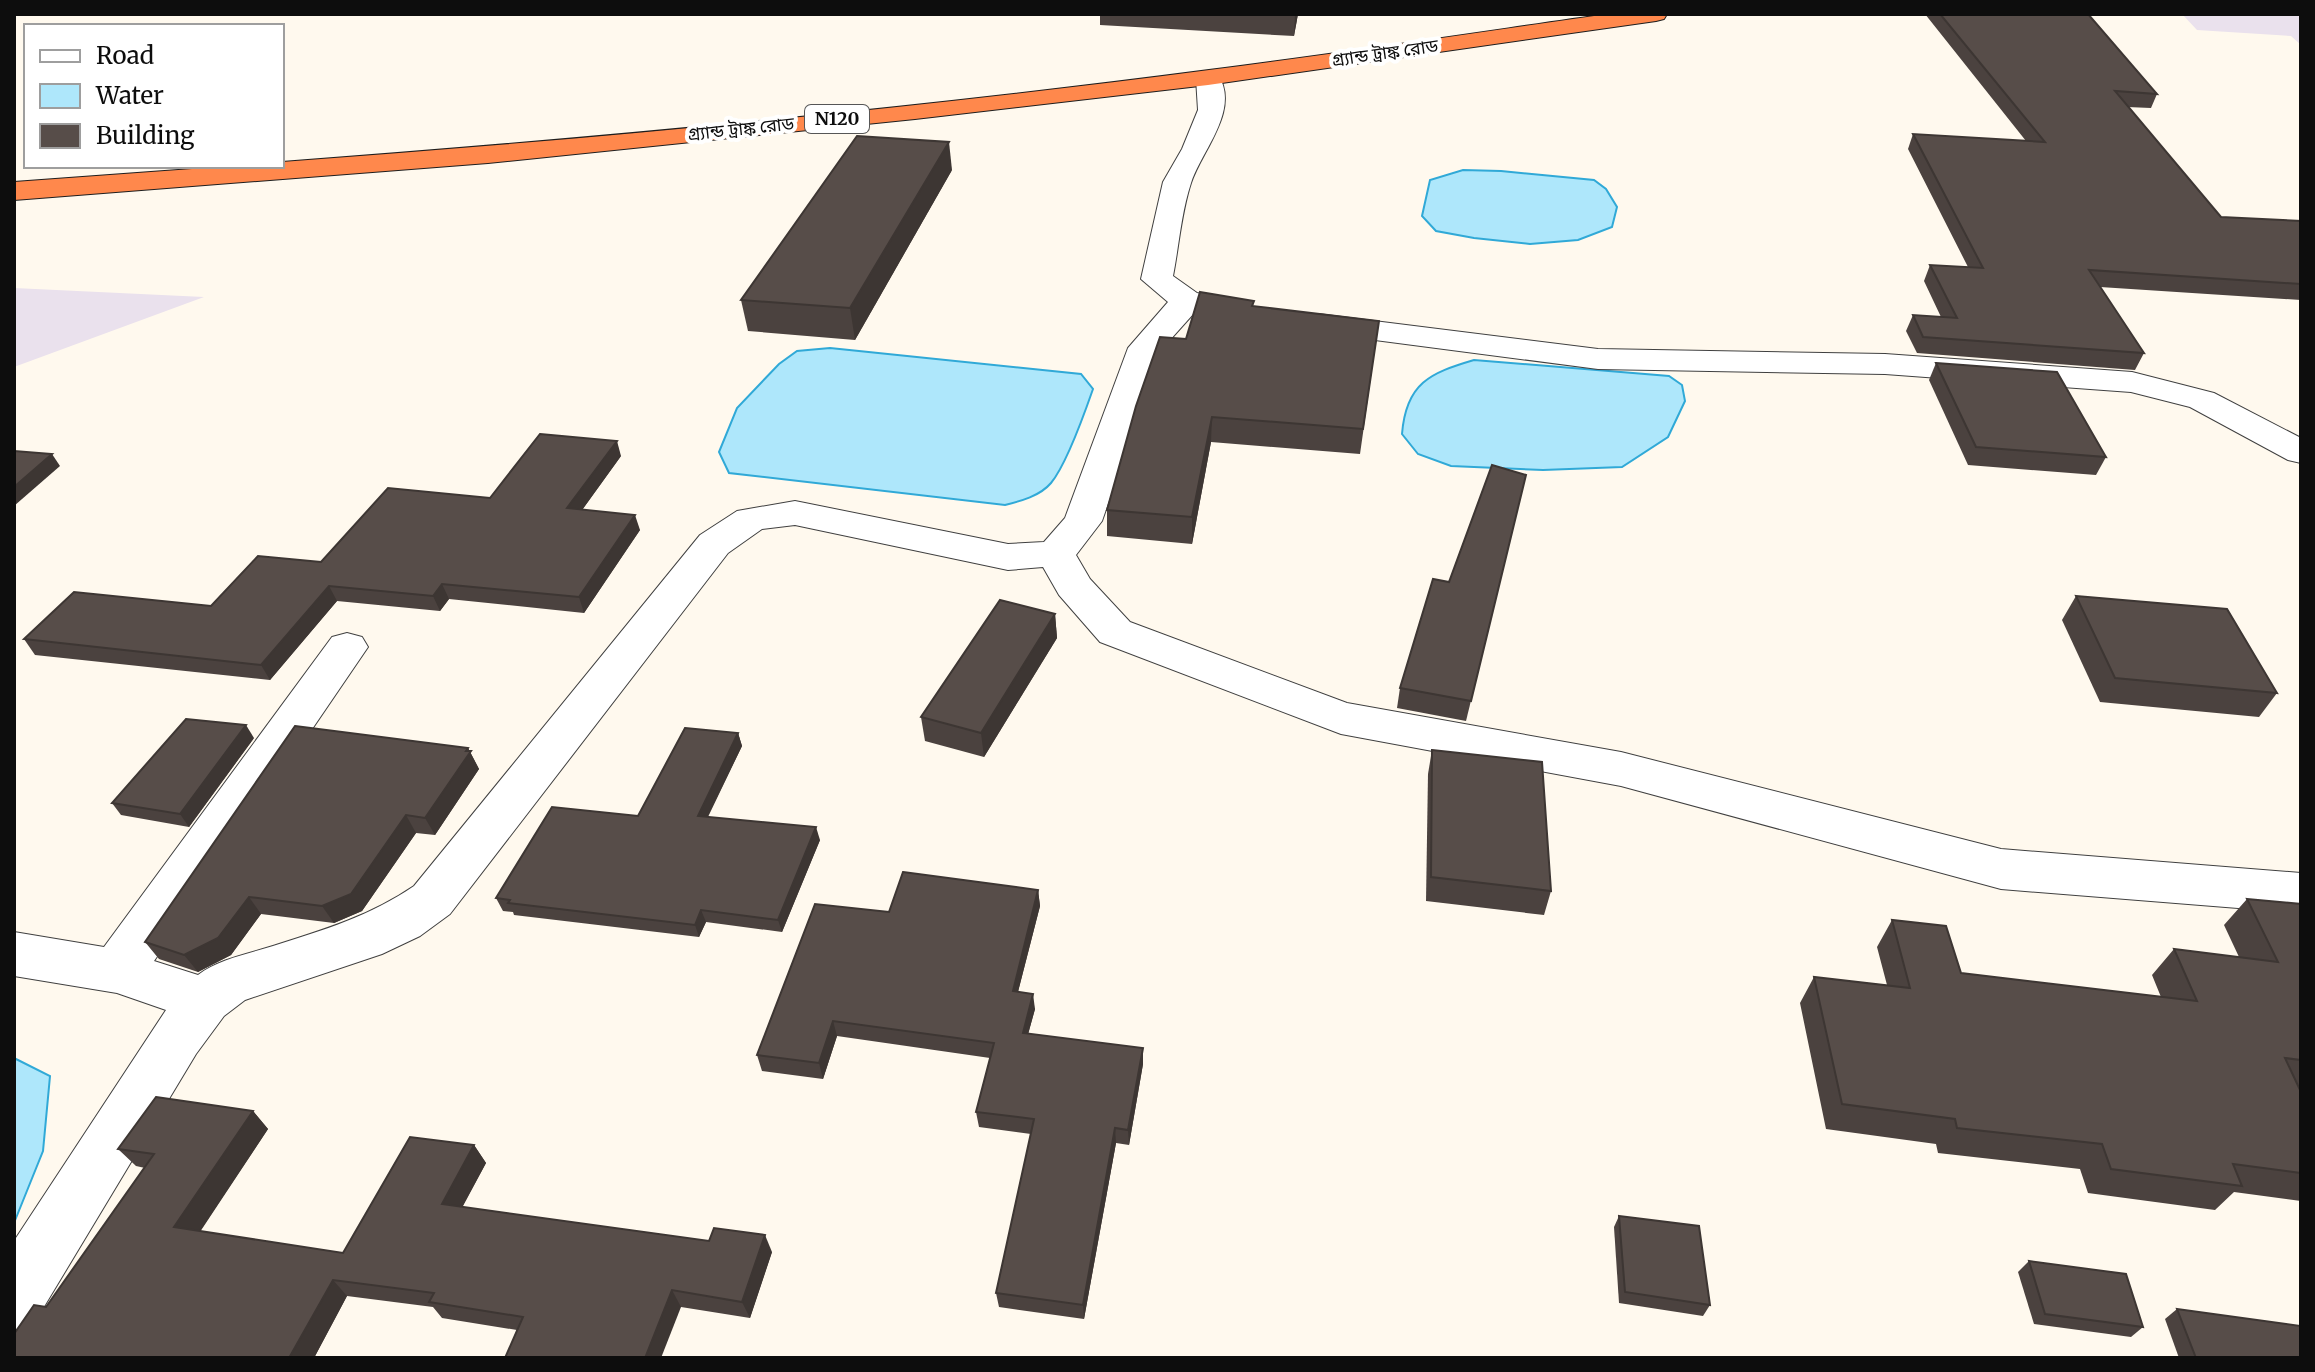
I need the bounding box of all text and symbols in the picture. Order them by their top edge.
legend [24,24,284,168]
street label: গ্র্যান্ড ট্রাঙ্ক রোড [1330,34,1440,71]
text: Road [96,40,154,71]
text: Water [95,80,164,111]
road number: N120 [805,105,869,133]
street label: গ্র্যান্ড ট্রাঙ্ক রোড [687,111,796,146]
text: Building [96,120,195,151]

